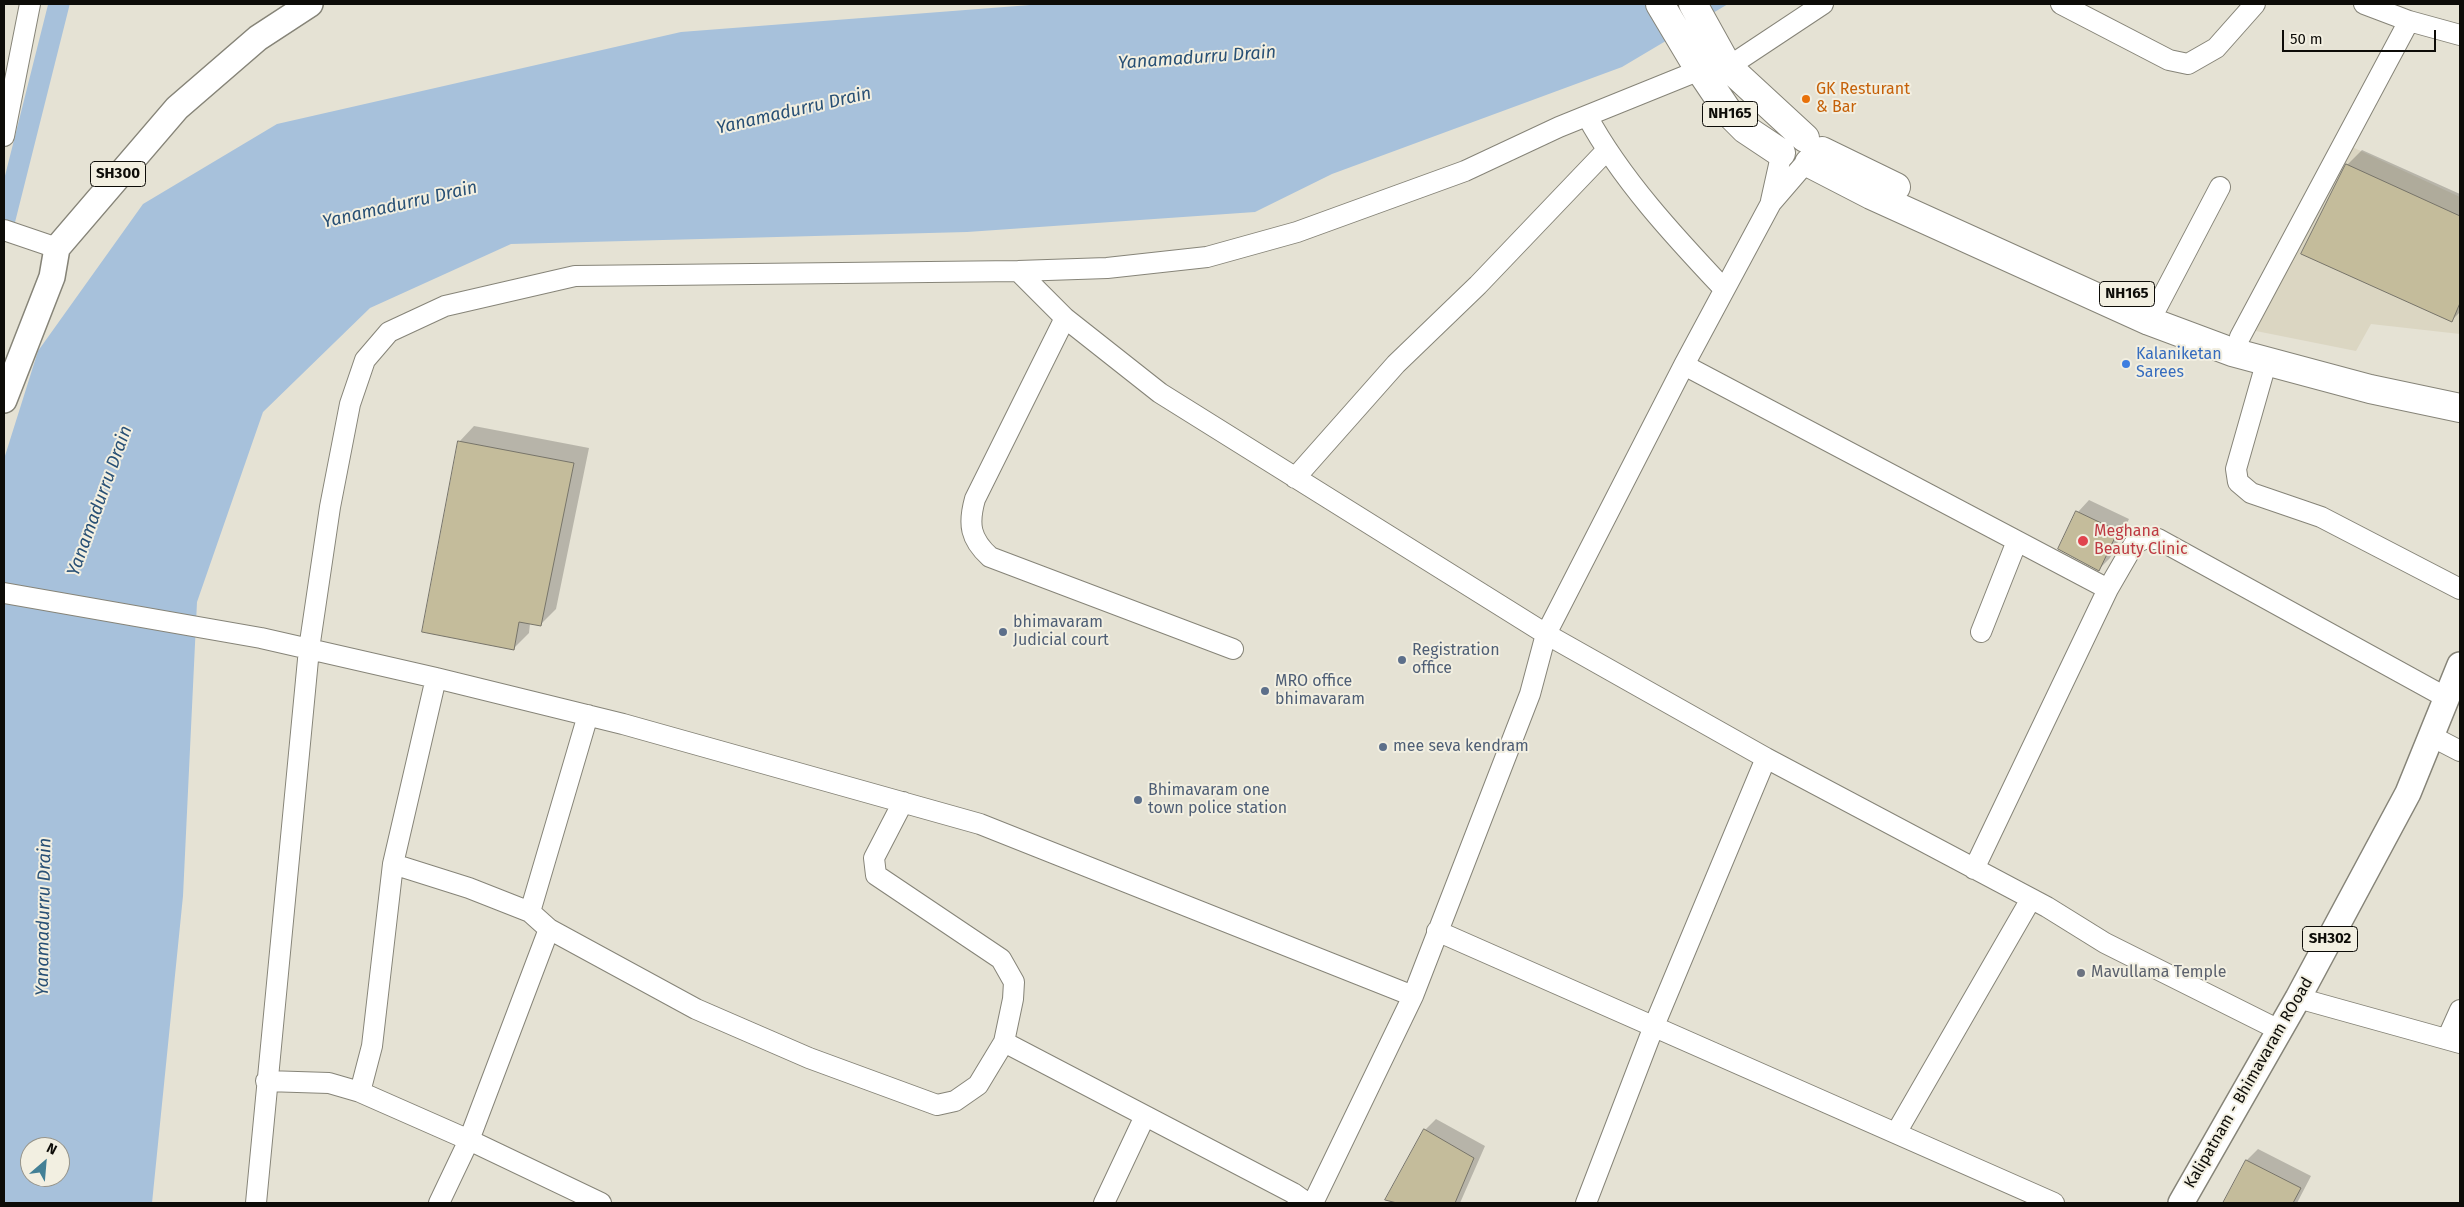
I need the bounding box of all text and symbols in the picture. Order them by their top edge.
scale bar [2284,20,2438,52]
text: 50 m [2290,30,2323,48]
water label: Yanamadurru Drain [1117,42,1277,74]
place label: GK Resturant & Bar [1816,80,1910,118]
water label: Yanamadurru Drain [714,83,874,139]
marker: GK Resturant & Bar [1800,93,1812,105]
road number: NH165 [1702,102,1758,126]
road number: SH300 [90,162,146,186]
water label: Yanamadurru Drain [320,177,480,233]
road number: NH165 [2100,282,2154,306]
place label: Kalaniketan Sarees [2136,345,2222,383]
marker: Kalaniketan Sarees [2120,358,2132,370]
water label: Yanamadurru Drain [63,423,137,579]
place label: Meghana Beauty Clinic [2094,522,2188,560]
marker: Meghana Beauty Clinic [2076,534,2090,548]
place label: bhimavaram Judicial court [1013,613,1109,651]
marker: bhimavaram Judicial court [997,626,1009,638]
place label: Registration office [1412,641,1500,679]
marker: Registration office [1396,654,1408,666]
place label: MRO office bhimavaram [1275,672,1365,710]
marker: MRO office bhimavaram [1259,685,1271,697]
place label: mee seva kendram [1393,737,1529,757]
marker: mee seva kendram [1377,741,1389,753]
place label: Bhimavaram one town police station [1148,781,1287,819]
marker: Bhimavaram one town police station [1132,794,1144,806]
water label: Yanamadurru Drain [32,838,56,996]
road number: SH302 [2302,926,2358,952]
place label: Mavullama Temple [2091,963,2226,983]
marker: Mavullama Temple [2075,967,2087,979]
street label: Kalipatnam - Bhimavaram ROoad [2181,974,2317,1192]
north arrow [20,1137,70,1187]
text: N [44,1139,60,1159]

